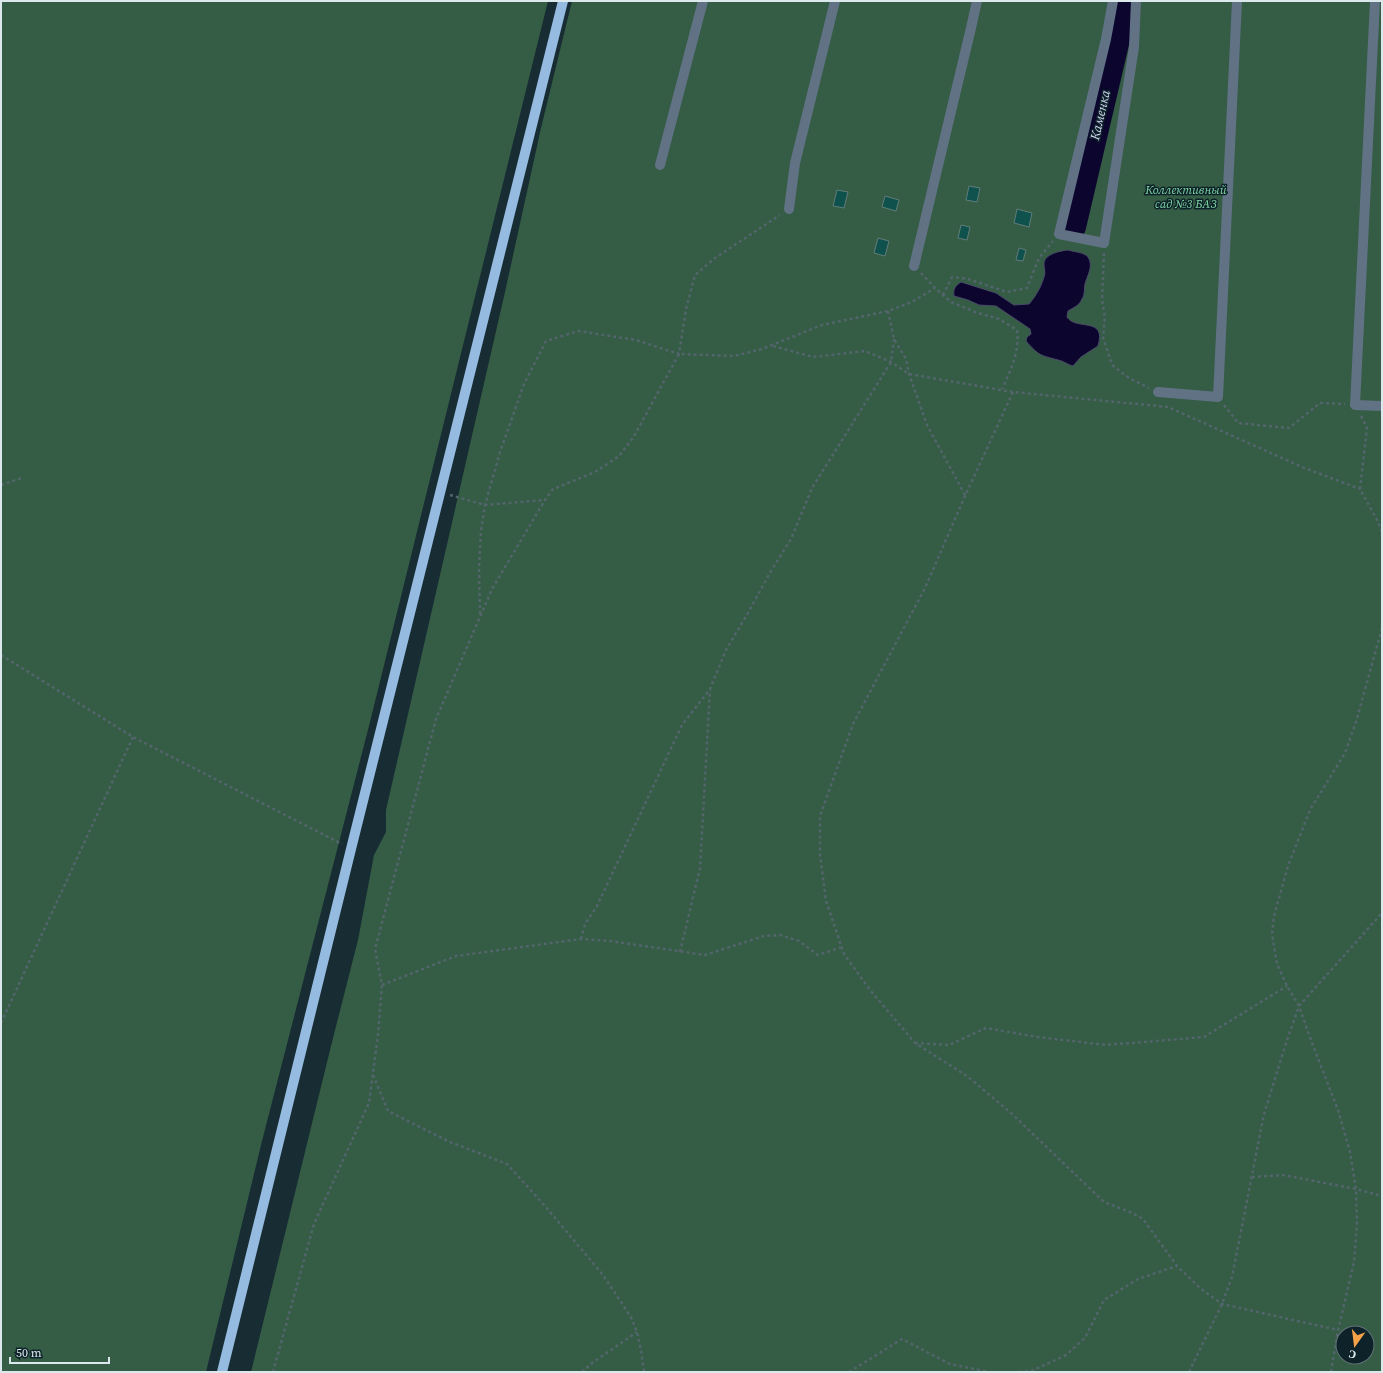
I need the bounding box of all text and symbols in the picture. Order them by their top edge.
water label: Каменка [1086,88,1114,143]
park label: Коллективный сад №3 БАЗ [1144,182,1227,212]
north arrow [1335,1325,1375,1365]
scale bar [10,1339,109,1365]
text: 50 m [16,1345,42,1361]
text: С [1347,1346,1358,1362]

